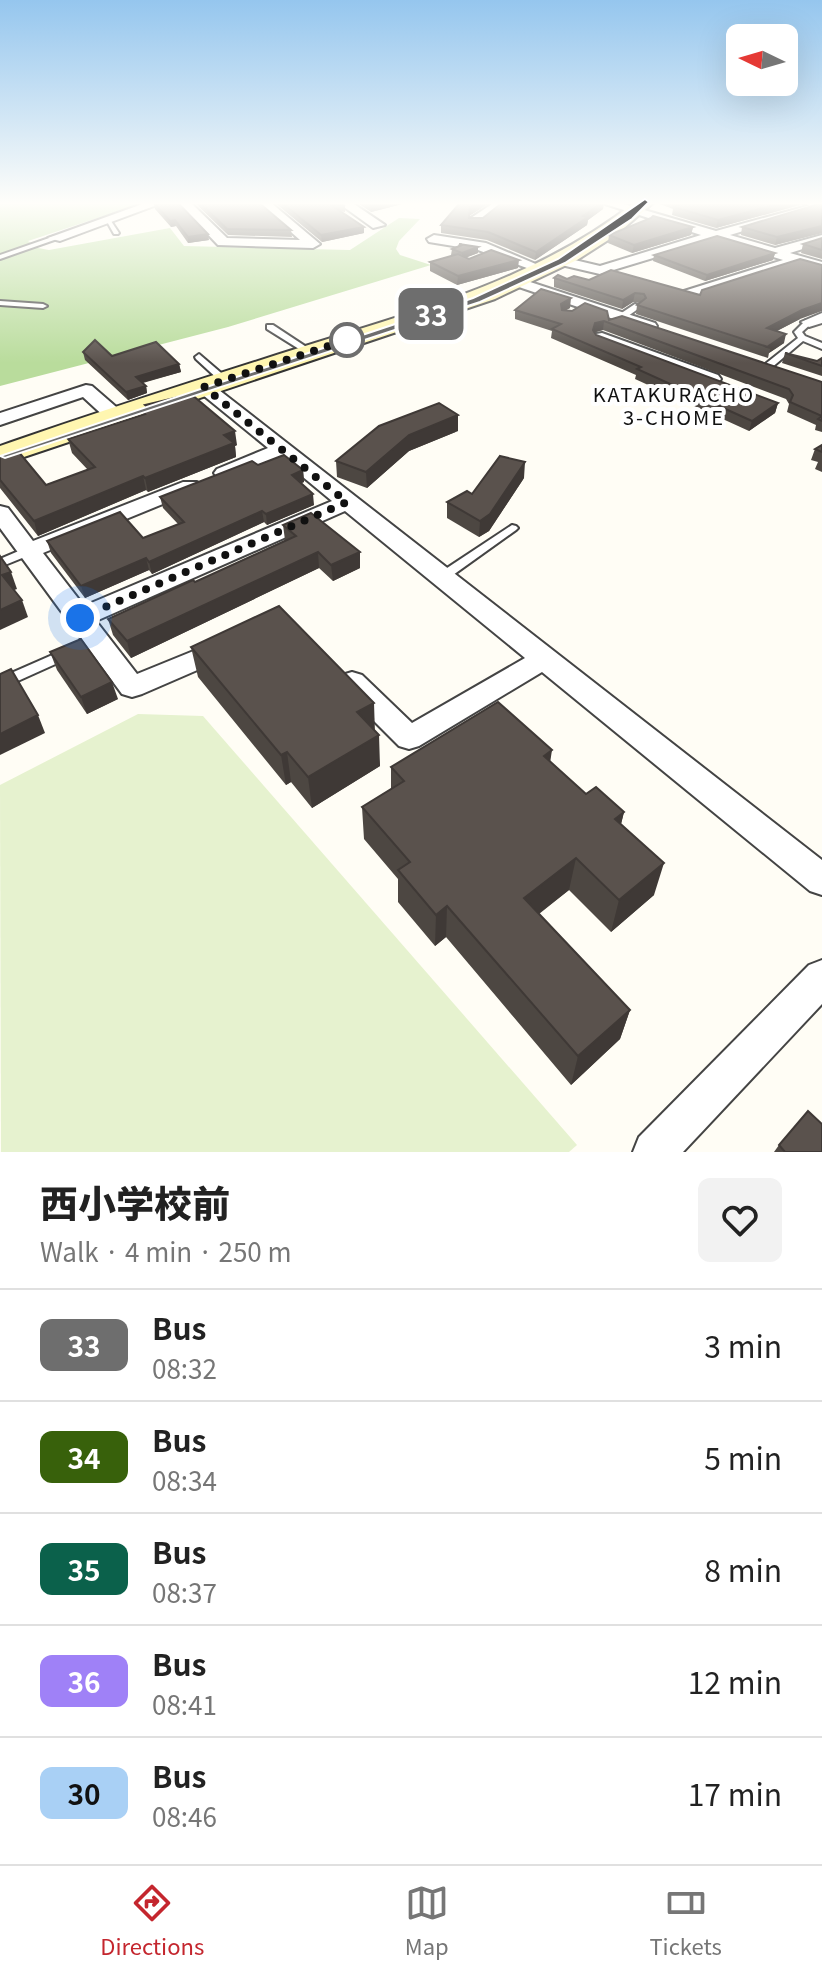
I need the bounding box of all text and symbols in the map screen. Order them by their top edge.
north arrow [726,24,798,96]
map controls [726,24,798,96]
line badge: 33 [395,288,467,340]
text: 33 [414,294,448,334]
unlabelled marker [330,323,364,357]
district label: KATAKURACHO 3-CHOME [593,379,755,431]
your location [60,598,100,638]
text: 西小学校前 [40,1174,230,1229]
button: heart [698,1178,782,1262]
text: Walk · 4 min · 250 m [40,1232,292,1269]
text: Bus [152,1305,206,1349]
text: 3 min [704,1323,782,1367]
text: 33 [67,1325,101,1365]
text: 08:32 [152,1349,217,1386]
text: Bus [152,1417,206,1461]
text: 5 min [704,1435,782,1479]
text: 34 [67,1437,101,1477]
text: 08:34 [152,1461,217,1498]
text: Bus [152,1529,206,1573]
text: 8 min [704,1547,782,1591]
text: 35 [67,1549,101,1589]
text: 08:37 [152,1573,217,1610]
text: Bus [152,1641,206,1685]
text: 12 min [688,1659,782,1703]
text: 36 [67,1661,101,1701]
text: 08:41 [152,1685,217,1722]
text: Bus [152,1753,206,1797]
text: 17 min [688,1771,782,1815]
text: 30 [67,1773,101,1813]
text: 08:46 [152,1797,217,1834]
tab: Directions [100,1881,204,1961]
tab: Map [405,1881,449,1961]
tab: Tickets [649,1881,722,1961]

